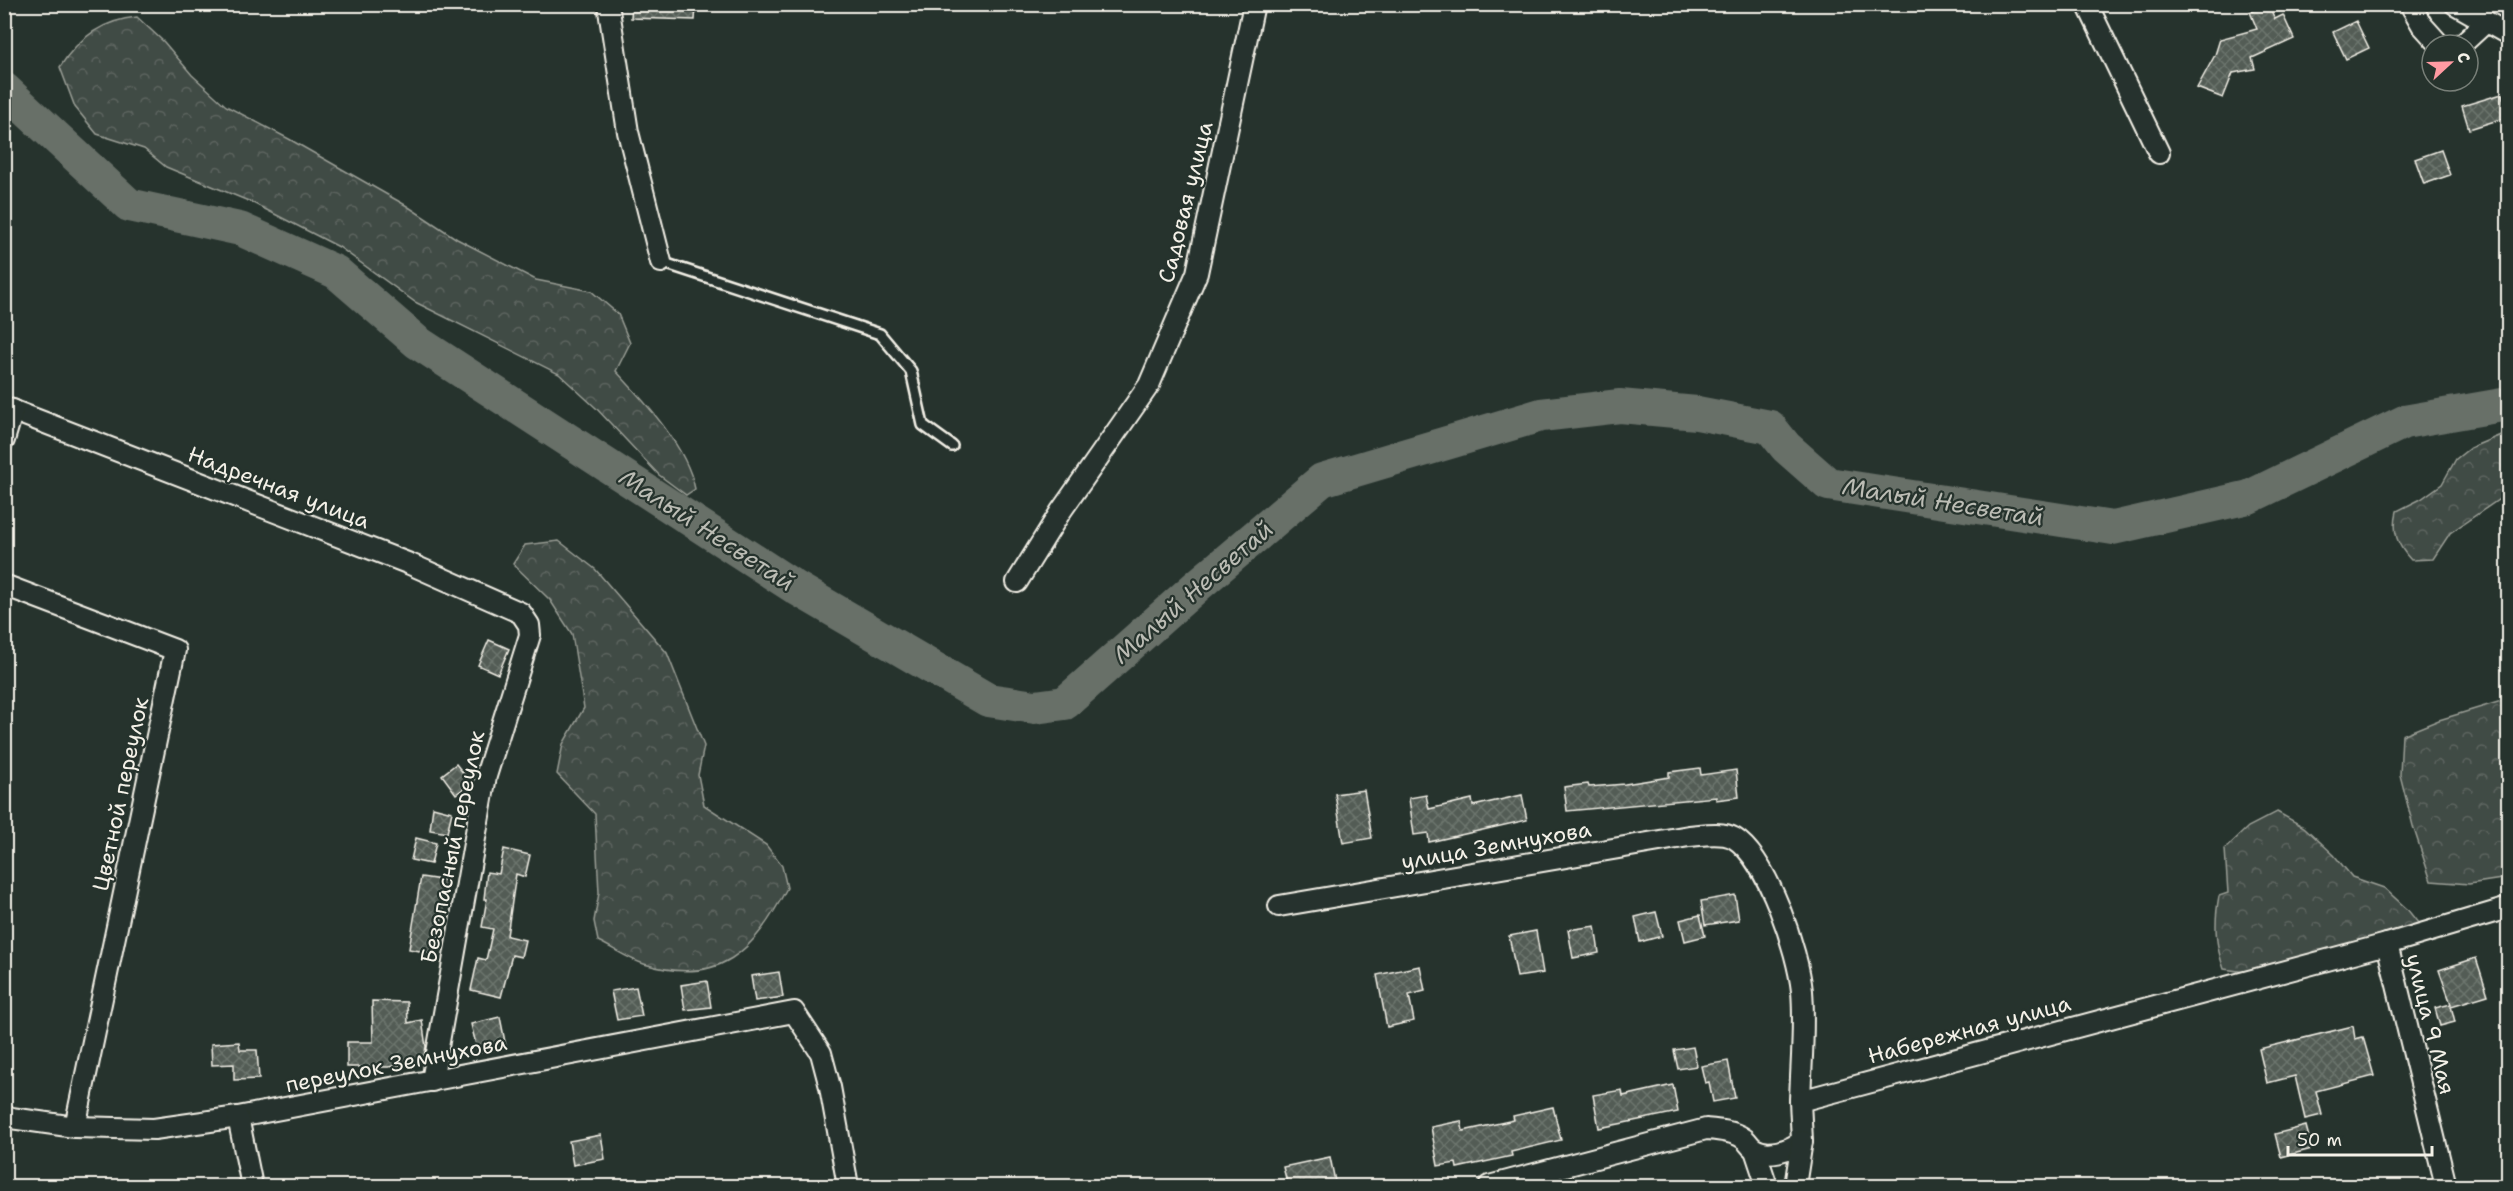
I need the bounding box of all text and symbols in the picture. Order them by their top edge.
north arrow [2420,33,2480,93]
text: С [2452,49,2475,66]
street label: Садовая улица [1151,118,1220,286]
street label: Надречная улица [184,439,374,536]
water label: Малый Несветай [613,461,801,599]
water label: Малый Несветай [1840,470,2046,534]
water label: Малый Несветай [1106,513,1280,671]
street label: Цветной переулок [86,694,155,894]
street label: Безопасный переулок [414,728,491,966]
street label: улица Земнухова [1399,814,1594,876]
street label: улица 9 Мая [2399,951,2462,1097]
street label: Набережная улица [1865,988,2074,1071]
street label: переулок Земнухова [283,1028,510,1099]
scale bar [2288,1119,2432,1157]
text: 50 m [2297,1128,2342,1152]

